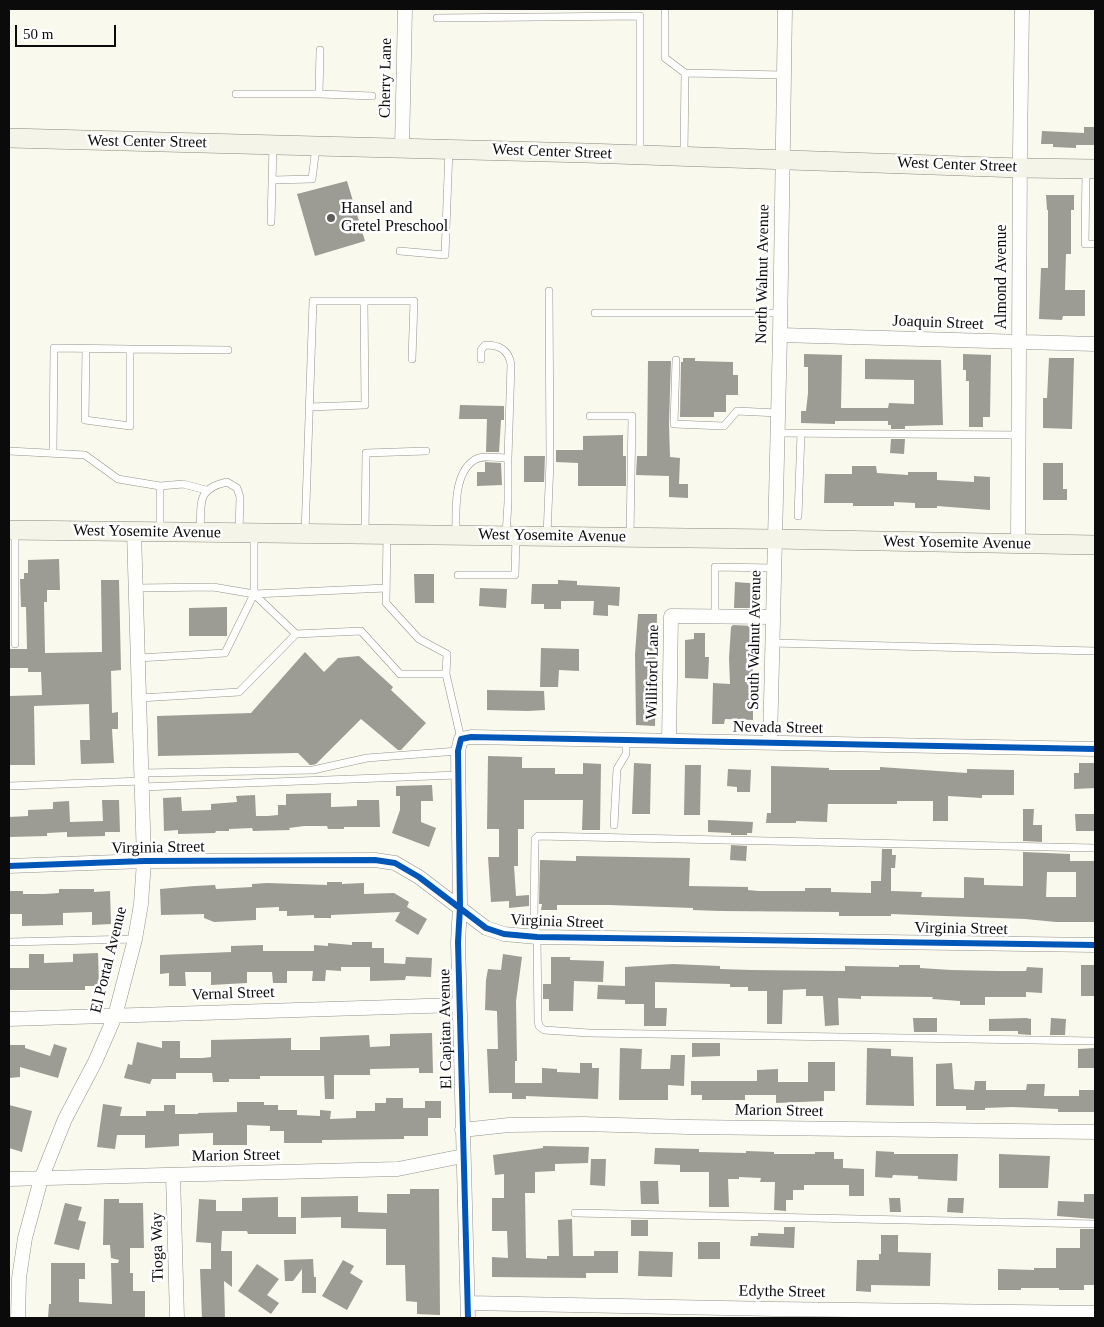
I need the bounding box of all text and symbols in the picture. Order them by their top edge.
scale bar [18,15,119,47]
text: 50 m [23,26,53,42]
street label: Cherry Lane [376,38,396,118]
street label: West Center Street [87,131,207,153]
street label: West Center Street [492,140,612,164]
street label: West Center Street [897,153,1017,177]
place label: Hansel and Gretel Preschool [341,199,448,237]
street label: North Walnut Avenue [752,204,774,344]
marker: Hansel and Gretel Preschool [325,212,337,224]
street label: Almond Avenue [992,224,1012,330]
street label: Joaquin Street [892,312,984,334]
street label: West Yosemite Avenue [73,521,221,543]
street label: West Yosemite Avenue [478,525,626,547]
street label: West Yosemite Avenue [883,532,1031,554]
street label: South Walnut Avenue [744,570,766,710]
street label: Williford Lane [643,624,663,720]
street label: Nevada Street [733,718,823,738]
street label: Virginia Street [111,838,205,858]
street label: El Portal Avenue [86,905,132,1015]
street label: Virginia Street [510,911,604,933]
street label: Virginia Street [914,919,1008,939]
street label: El Capitan Avenue [435,969,457,1089]
street label: Vernal Street [191,983,275,1005]
street label: Marion Street [735,1101,823,1121]
street label: Marion Street [192,1146,280,1166]
street label: Tioga Way [148,1212,168,1282]
street label: Edythe Street [739,1282,825,1302]

